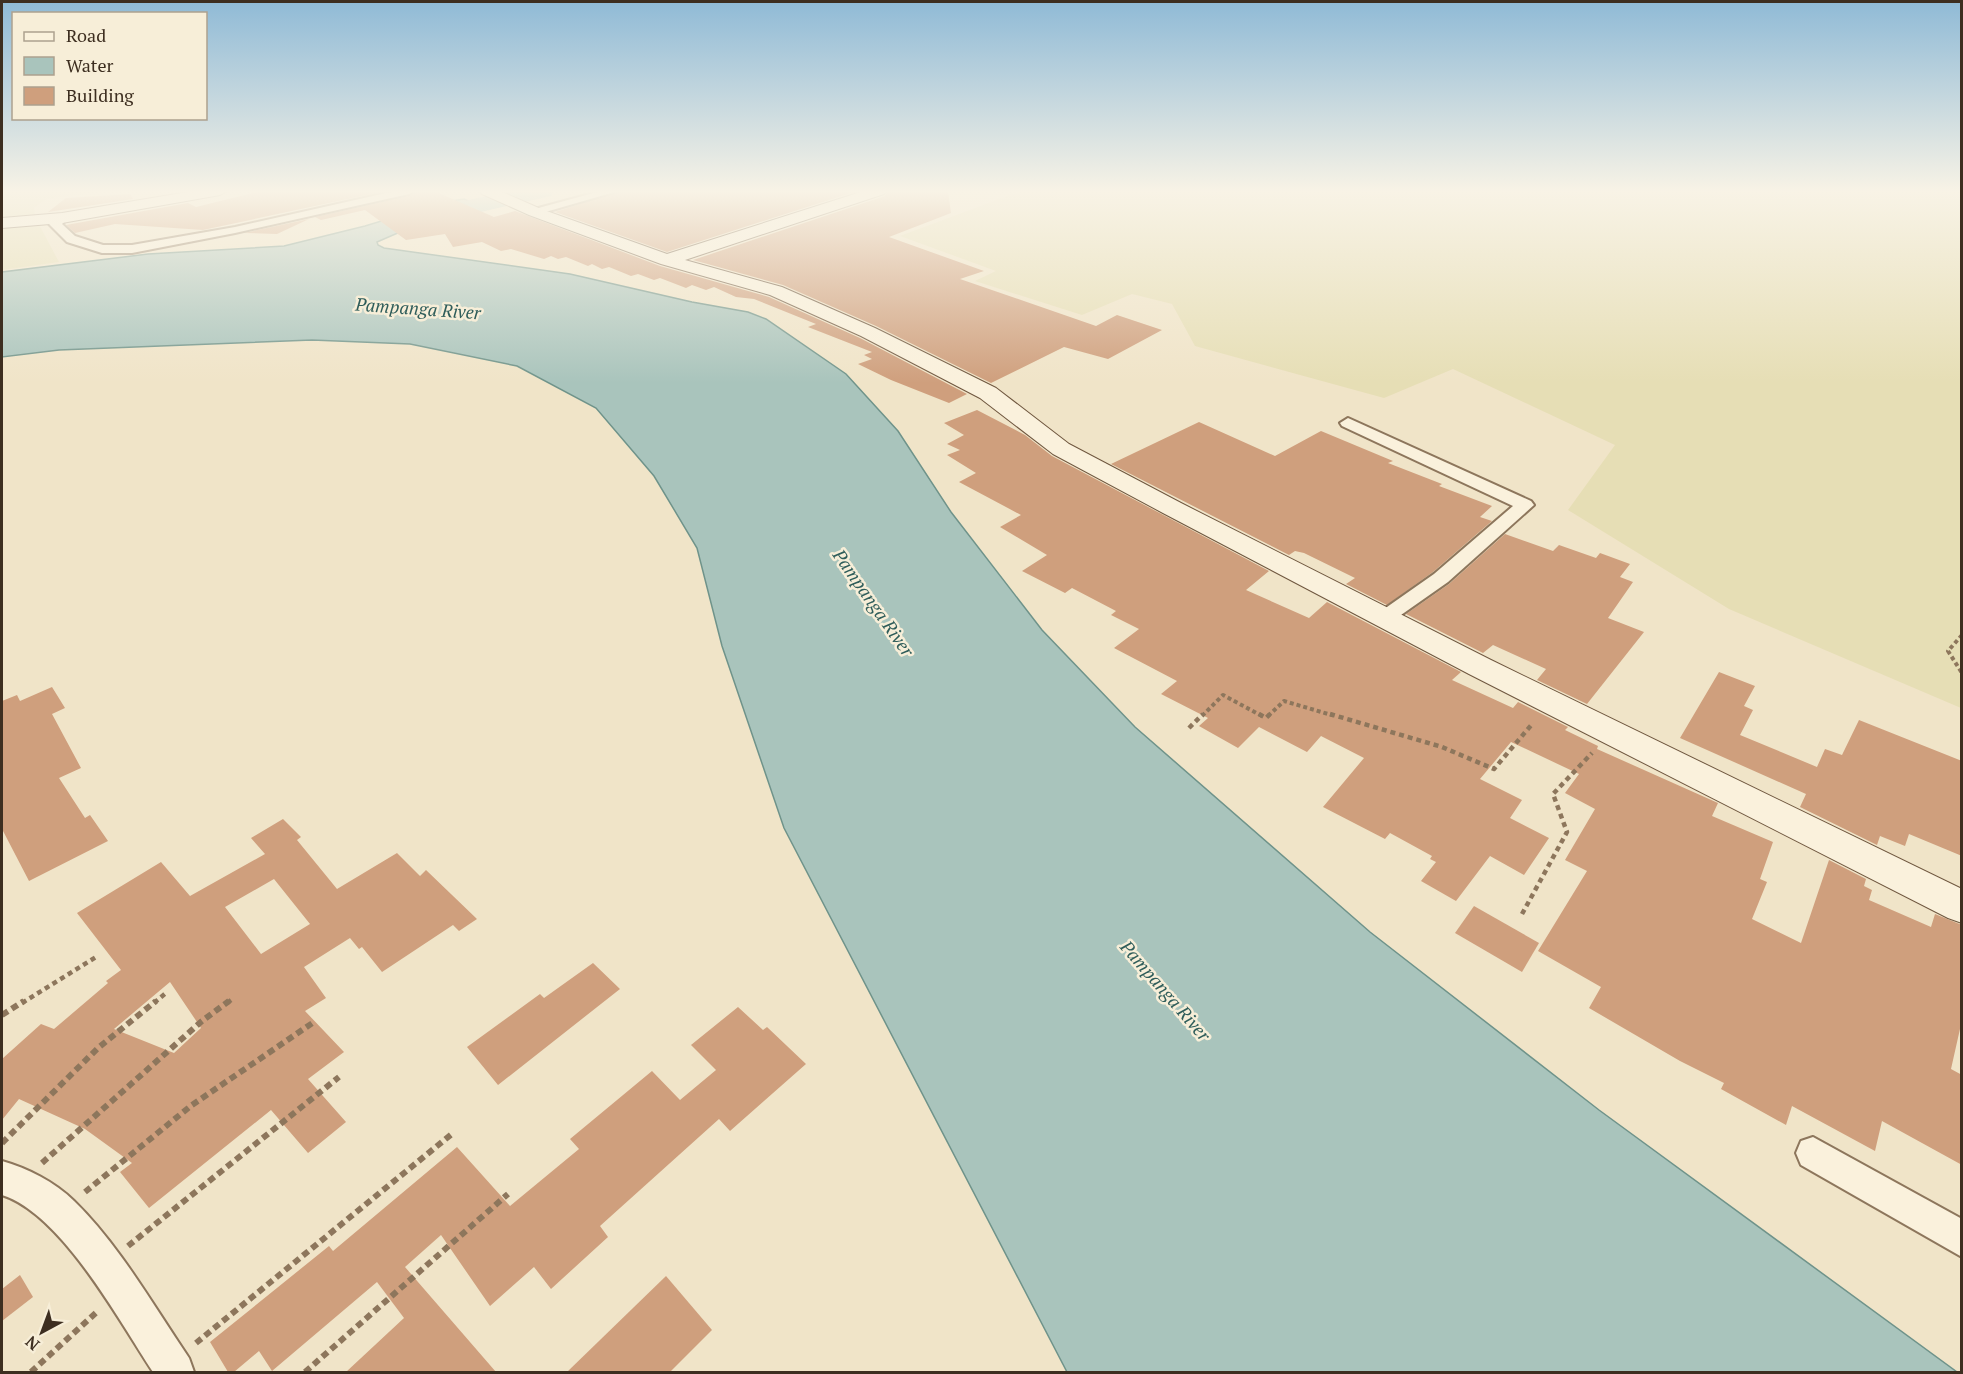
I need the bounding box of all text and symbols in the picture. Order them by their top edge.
legend [12,12,207,120]
text: Road [66,23,106,47]
text: Water [66,53,113,77]
text: Building [66,83,134,107]
water label: Pampanga River [354,292,483,324]
water label: Pampanga River [827,543,920,662]
water label: Pampanga River [1115,934,1217,1046]
north arrow [12,1302,72,1362]
text: N [20,1331,44,1356]

